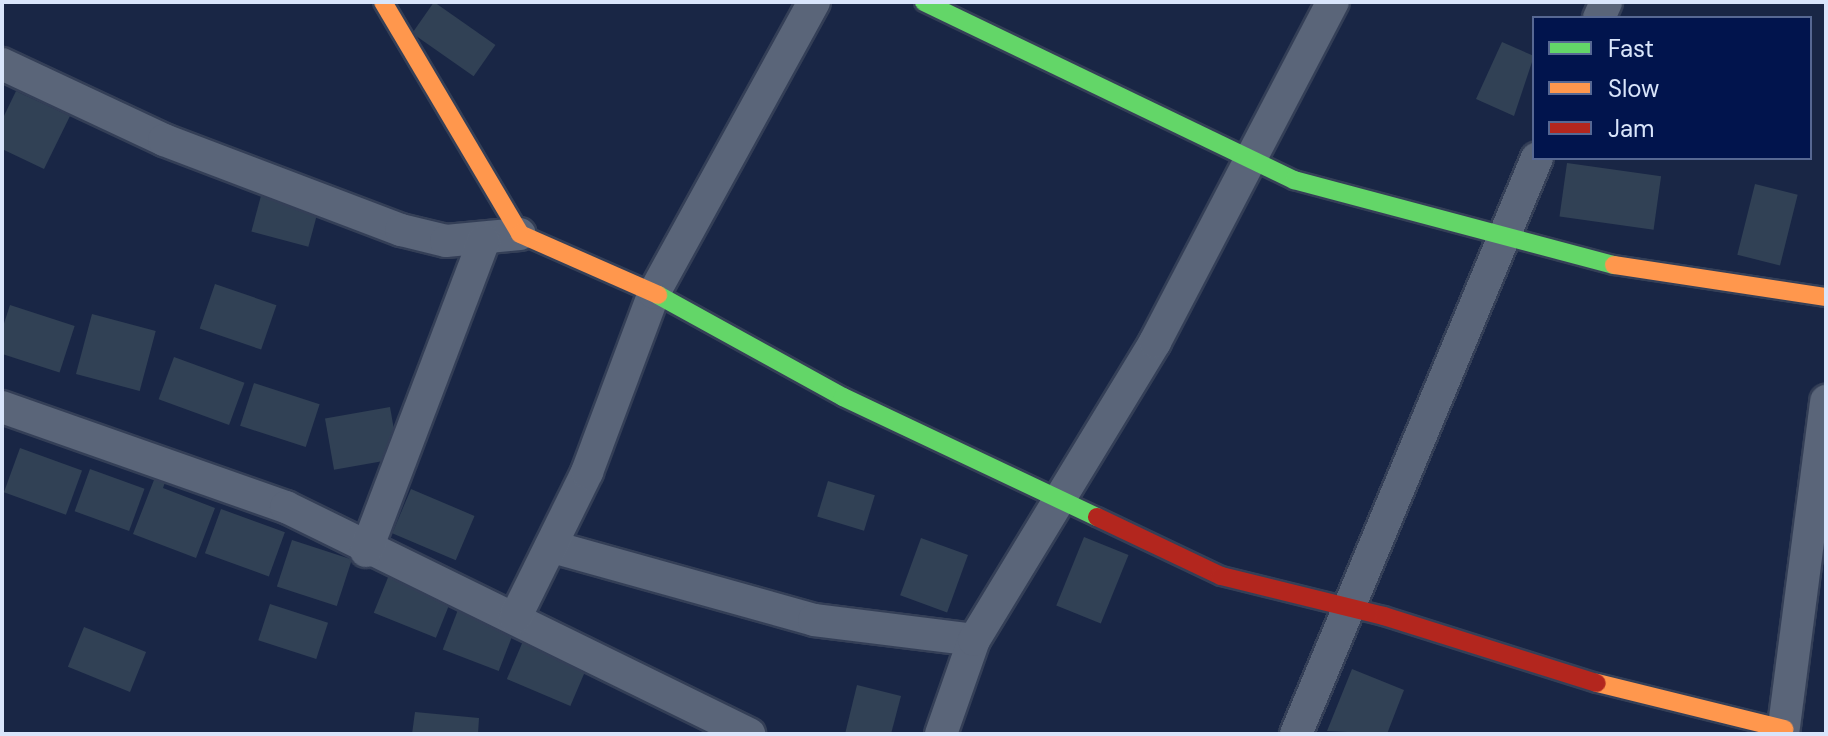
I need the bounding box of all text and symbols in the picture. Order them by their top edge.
legend [1532,16,1812,160]
text: Fast [1608,33,1654,64]
text: Slow [1608,73,1659,104]
text: Jam [1608,113,1654,144]

